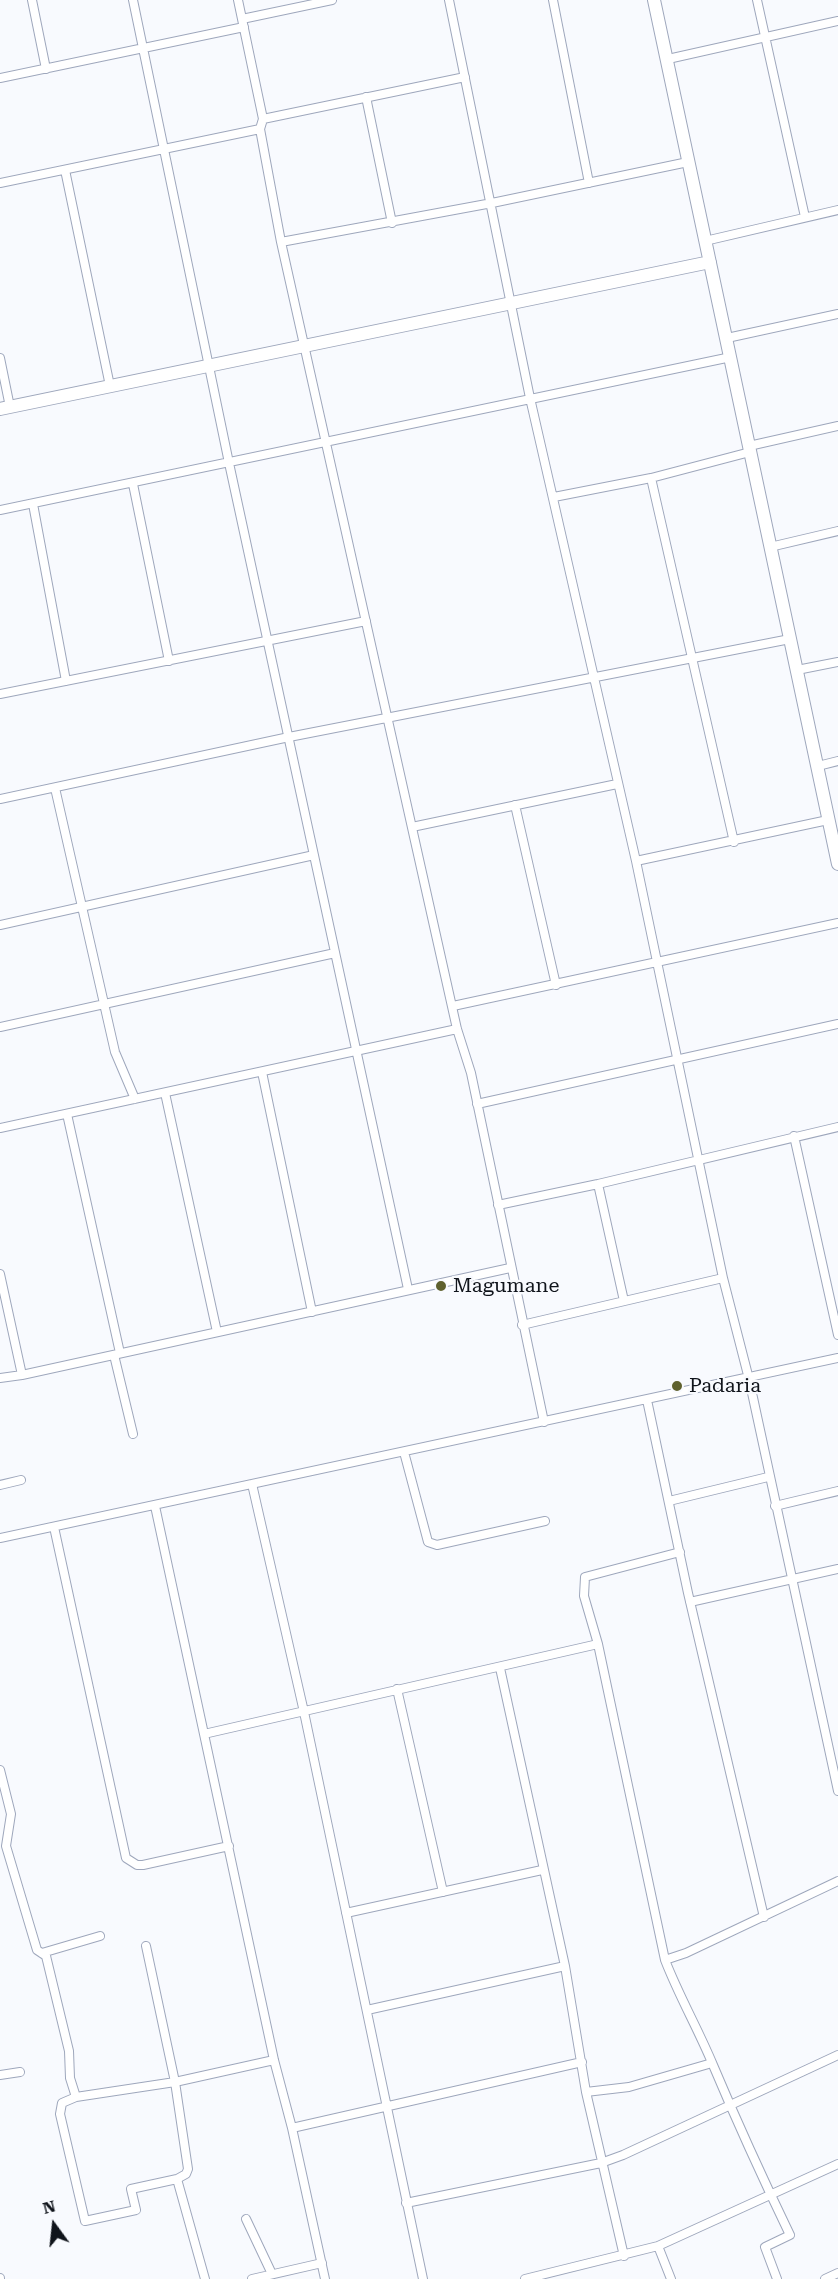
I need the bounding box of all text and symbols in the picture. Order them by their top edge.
place label: Magumane [453,1274,559,1298]
marker: Magumane [434,1279,448,1293]
place label: Padaria [689,1374,761,1398]
marker: Padaria [670,1379,684,1393]
north arrow [24,2195,84,2255]
text: N [41,2196,58,2218]

